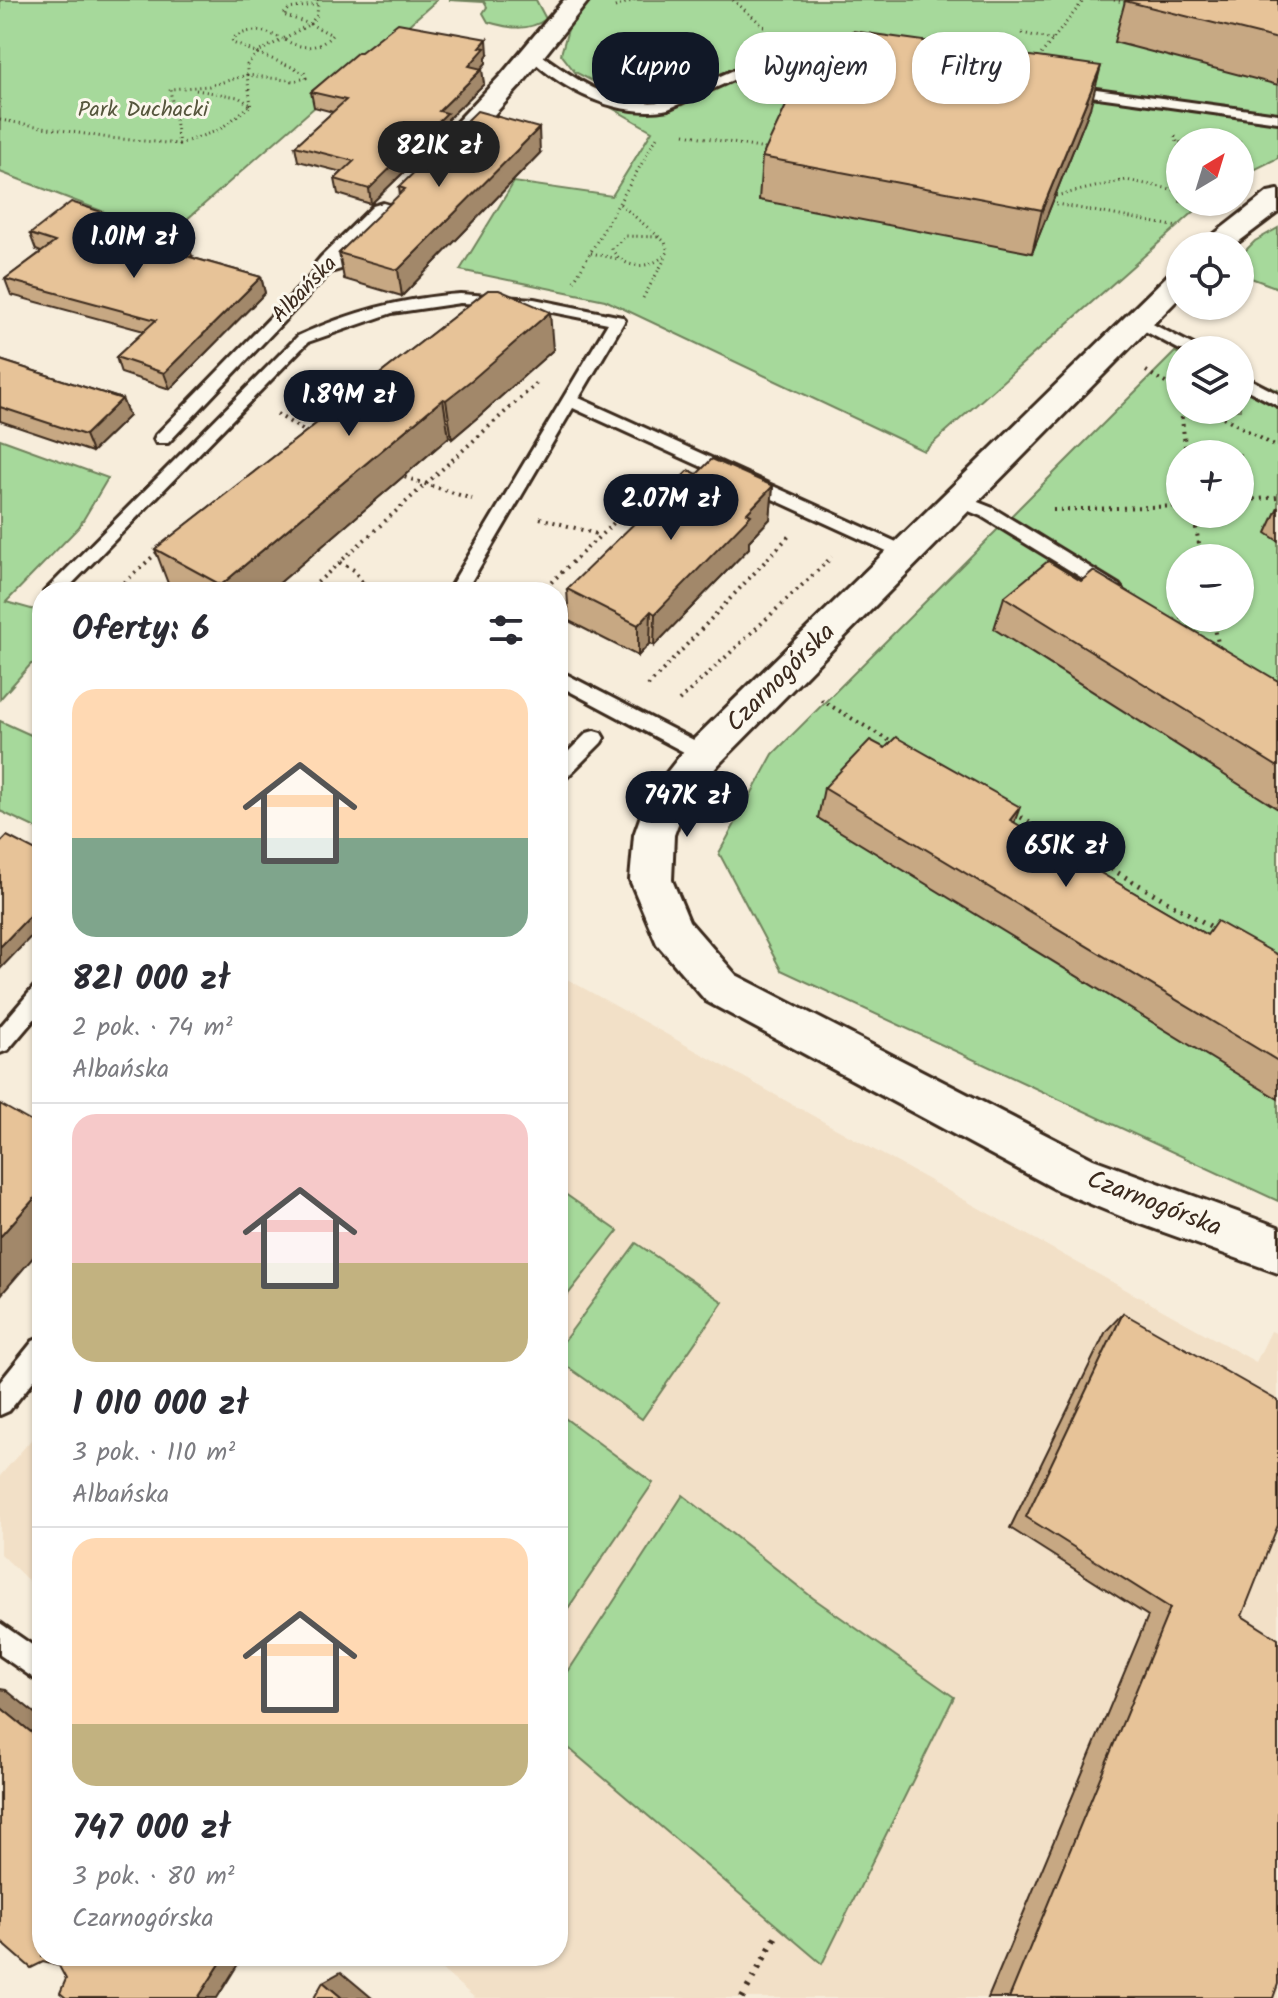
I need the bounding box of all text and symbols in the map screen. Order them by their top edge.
chip: Kupno [592,32,719,104]
chip: Wynajem [735,32,896,104]
chip: Filtry [912,32,1030,104]
park label: Park Duchacki [78,93,209,128]
pin: 821K zł [365,121,513,189]
text: 821K zł [396,126,482,168]
north arrow [1166,128,1254,216]
map controls [1166,128,1254,632]
pin: 1.01M zł [51,212,217,280]
text: 1.01M zł [90,217,178,259]
button: locate [1166,232,1254,320]
street label: Albańska [264,248,346,332]
button: layers [1166,336,1254,424]
pin: 1.89M zł [266,370,432,438]
text: 1.89M zł [302,375,396,417]
button: + [1166,440,1254,528]
pin: 2.07M zł [588,474,754,542]
text: 2.07M zł [621,479,721,521]
button: − [1166,544,1254,632]
text: Oferty: 6 [72,603,210,657]
icon: filters [484,608,528,652]
street label: Czarnogórska [716,613,846,743]
icon: home [228,741,372,885]
pin: 747K zł [613,771,761,839]
text: 747K zł [644,776,730,818]
pin: 651K zł [992,821,1140,889]
text: 651K zł [1024,826,1108,868]
text: 821 000 zł [72,953,230,1007]
text: 2 pok. · 74 m² [72,1007,233,1049]
text: Albańska [72,1049,169,1091]
street label: Czarnogórska [1080,1159,1228,1249]
icon: home [228,1166,372,1310]
text: 1 010 000 zł [72,1378,248,1432]
text: 3 pok. · 110 m² [72,1432,235,1474]
text: Albańska [72,1474,169,1516]
icon: home [228,1590,372,1734]
text: 747 000 zł [72,1802,230,1856]
text: 3 pok. · 80 m² [72,1856,235,1898]
text: Czarnogórska [72,1898,214,1940]

